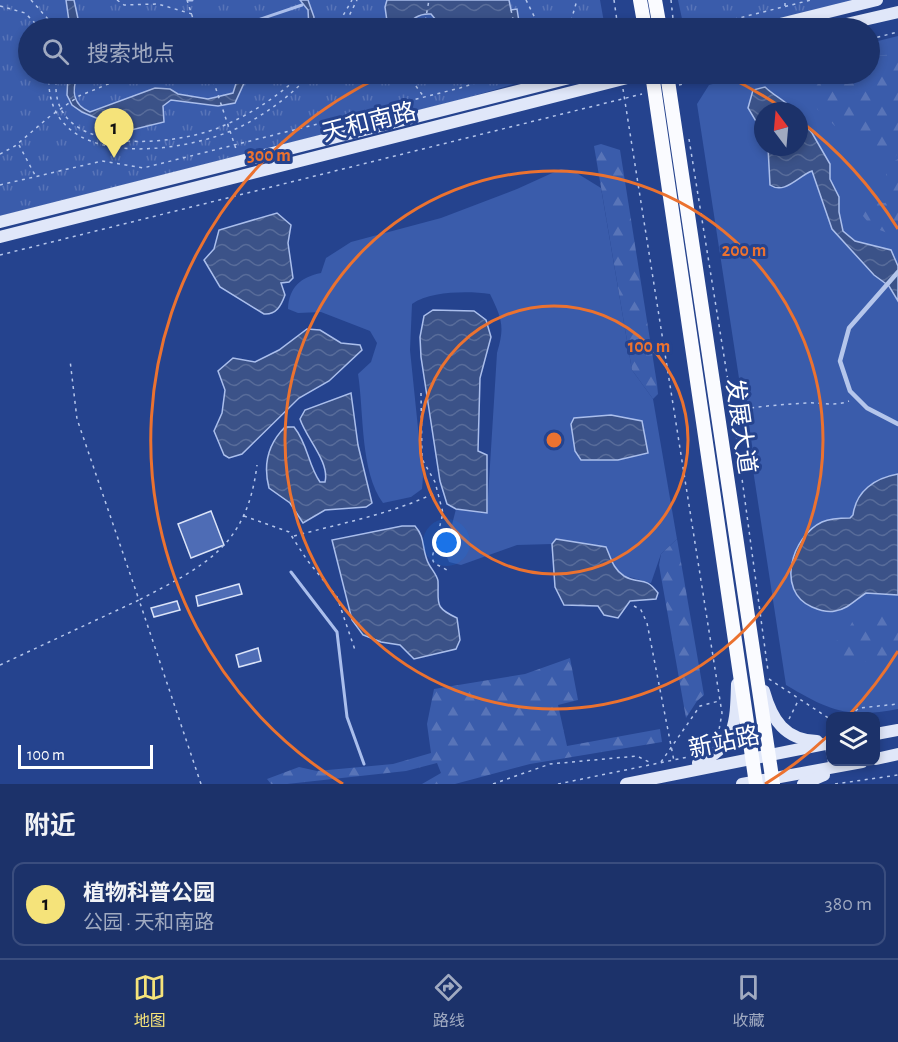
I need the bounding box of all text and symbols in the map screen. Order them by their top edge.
search box [18,18,880,84]
icon: search [39,35,72,68]
text: 搜索地点 [87,43,175,65]
street label: 天和南路 [319,98,419,146]
north arrow [754,102,808,156]
pin: 1 [94,108,134,158]
text: 300 m [247,147,291,165]
text: 200 m [722,242,766,260]
text: 100 m [628,338,670,356]
street label: 发展大道 [721,377,761,475]
centre of rings [544,430,564,450]
your location [432,528,461,557]
map controls [826,712,880,766]
button: layers [826,712,880,766]
street label: 新站路 [686,722,762,762]
scale bar [18,742,153,770]
text: 100 m [27,747,65,763]
text: 附近 [24,813,76,839]
text: 植物科普公园 [83,882,215,904]
text: 1 [42,894,49,914]
text: 380 m [824,894,872,914]
text: 公园 · 天和南路 [83,913,214,933]
tab: 地图 [133,971,166,1031]
tab: 路线 [432,971,465,1031]
tab: 收藏 [732,971,765,1031]

